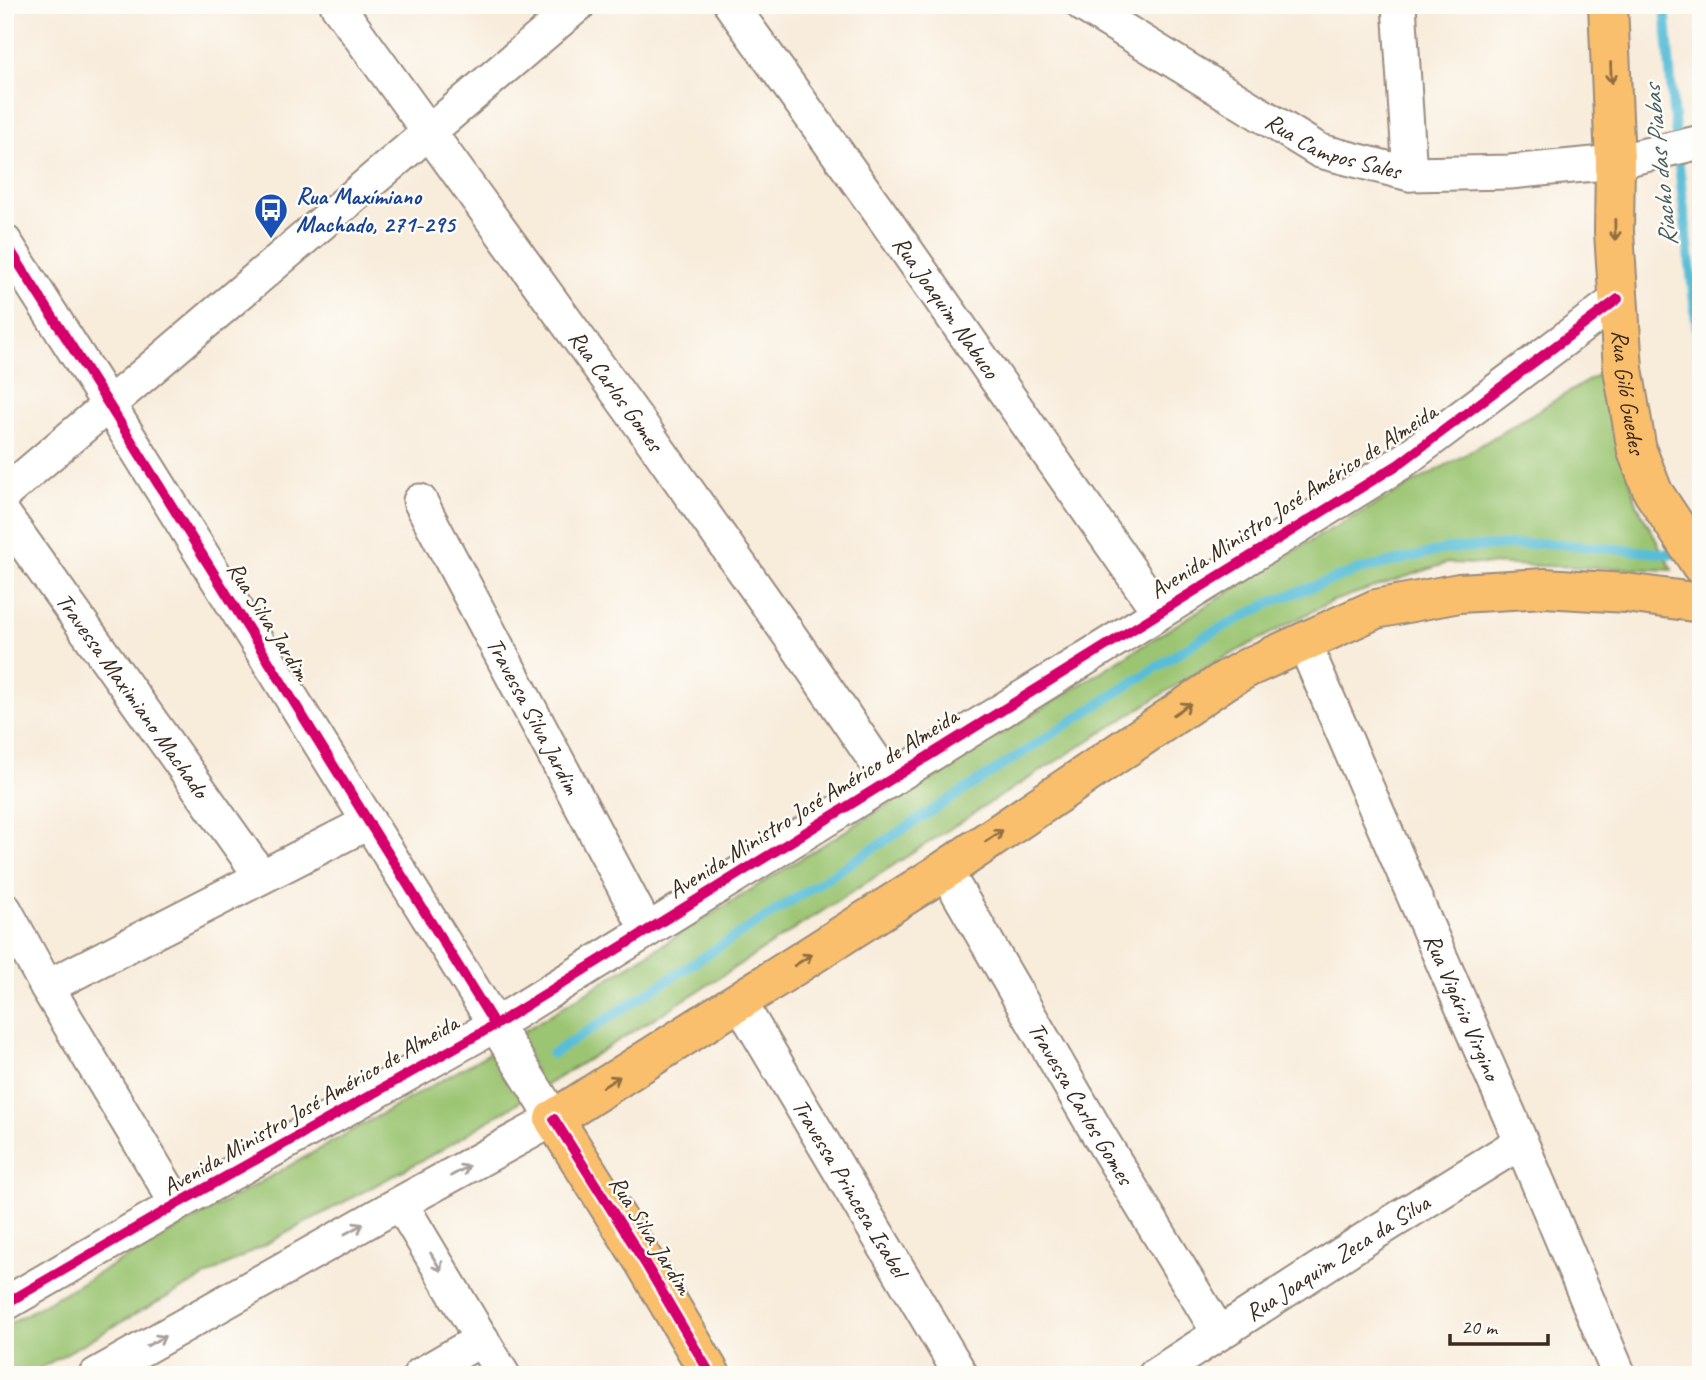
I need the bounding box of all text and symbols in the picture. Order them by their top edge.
one-way arrow [1605,62,1618,85]
water label: Riacho das Piabas [1635,80,1685,248]
street label: Rua Campos Sales [1260,106,1406,186]
place label: Rua Maxímiano Machado, 271-295 [296,181,457,239]
bus stop icon: Rua Maxímiano Machado, 271-295 [252,191,290,240]
one-way arrow [1608,218,1622,241]
street label: Rua Joaquim Nabuco [886,230,1007,386]
street label: Rua Carlos Gomes [562,324,671,459]
street label: Rua Giló Guedes [1605,329,1653,458]
street label: Avenida Ministro José Américo de Almeida [1144,396,1444,605]
street label: Rua Silva Jardim [220,556,318,687]
street label: Travessa Maximiano Machado [49,587,217,806]
street label: Travessa Silva Jardim [480,632,588,800]
street label: Avenida Ministro José Américo de Almeida [662,700,965,905]
one-way arrow [1172,702,1192,716]
one-way arrow [984,829,1003,843]
street label: Rua Vigário Virgino [1417,929,1508,1087]
one-way arrow [793,953,812,968]
street label: Avenida Ministro José Américo de Almeida [157,1007,465,1202]
street label: Travessa Carlos Gomes [1021,1017,1141,1192]
one-way arrow [601,1075,621,1089]
street label: Travessa Princesa Isabel [785,1093,916,1285]
one-way arrow [450,1164,470,1178]
street label: Rua Silva Jardim [602,1170,700,1301]
street label: Rua Joaquim Zeca da Silva [1240,1187,1436,1328]
one-way arrow [343,1222,364,1235]
one-way arrow [429,1252,443,1272]
scale bar [1450,1303,1548,1347]
text: 20 m [1461,1314,1499,1340]
one-way arrow [145,1334,166,1347]

